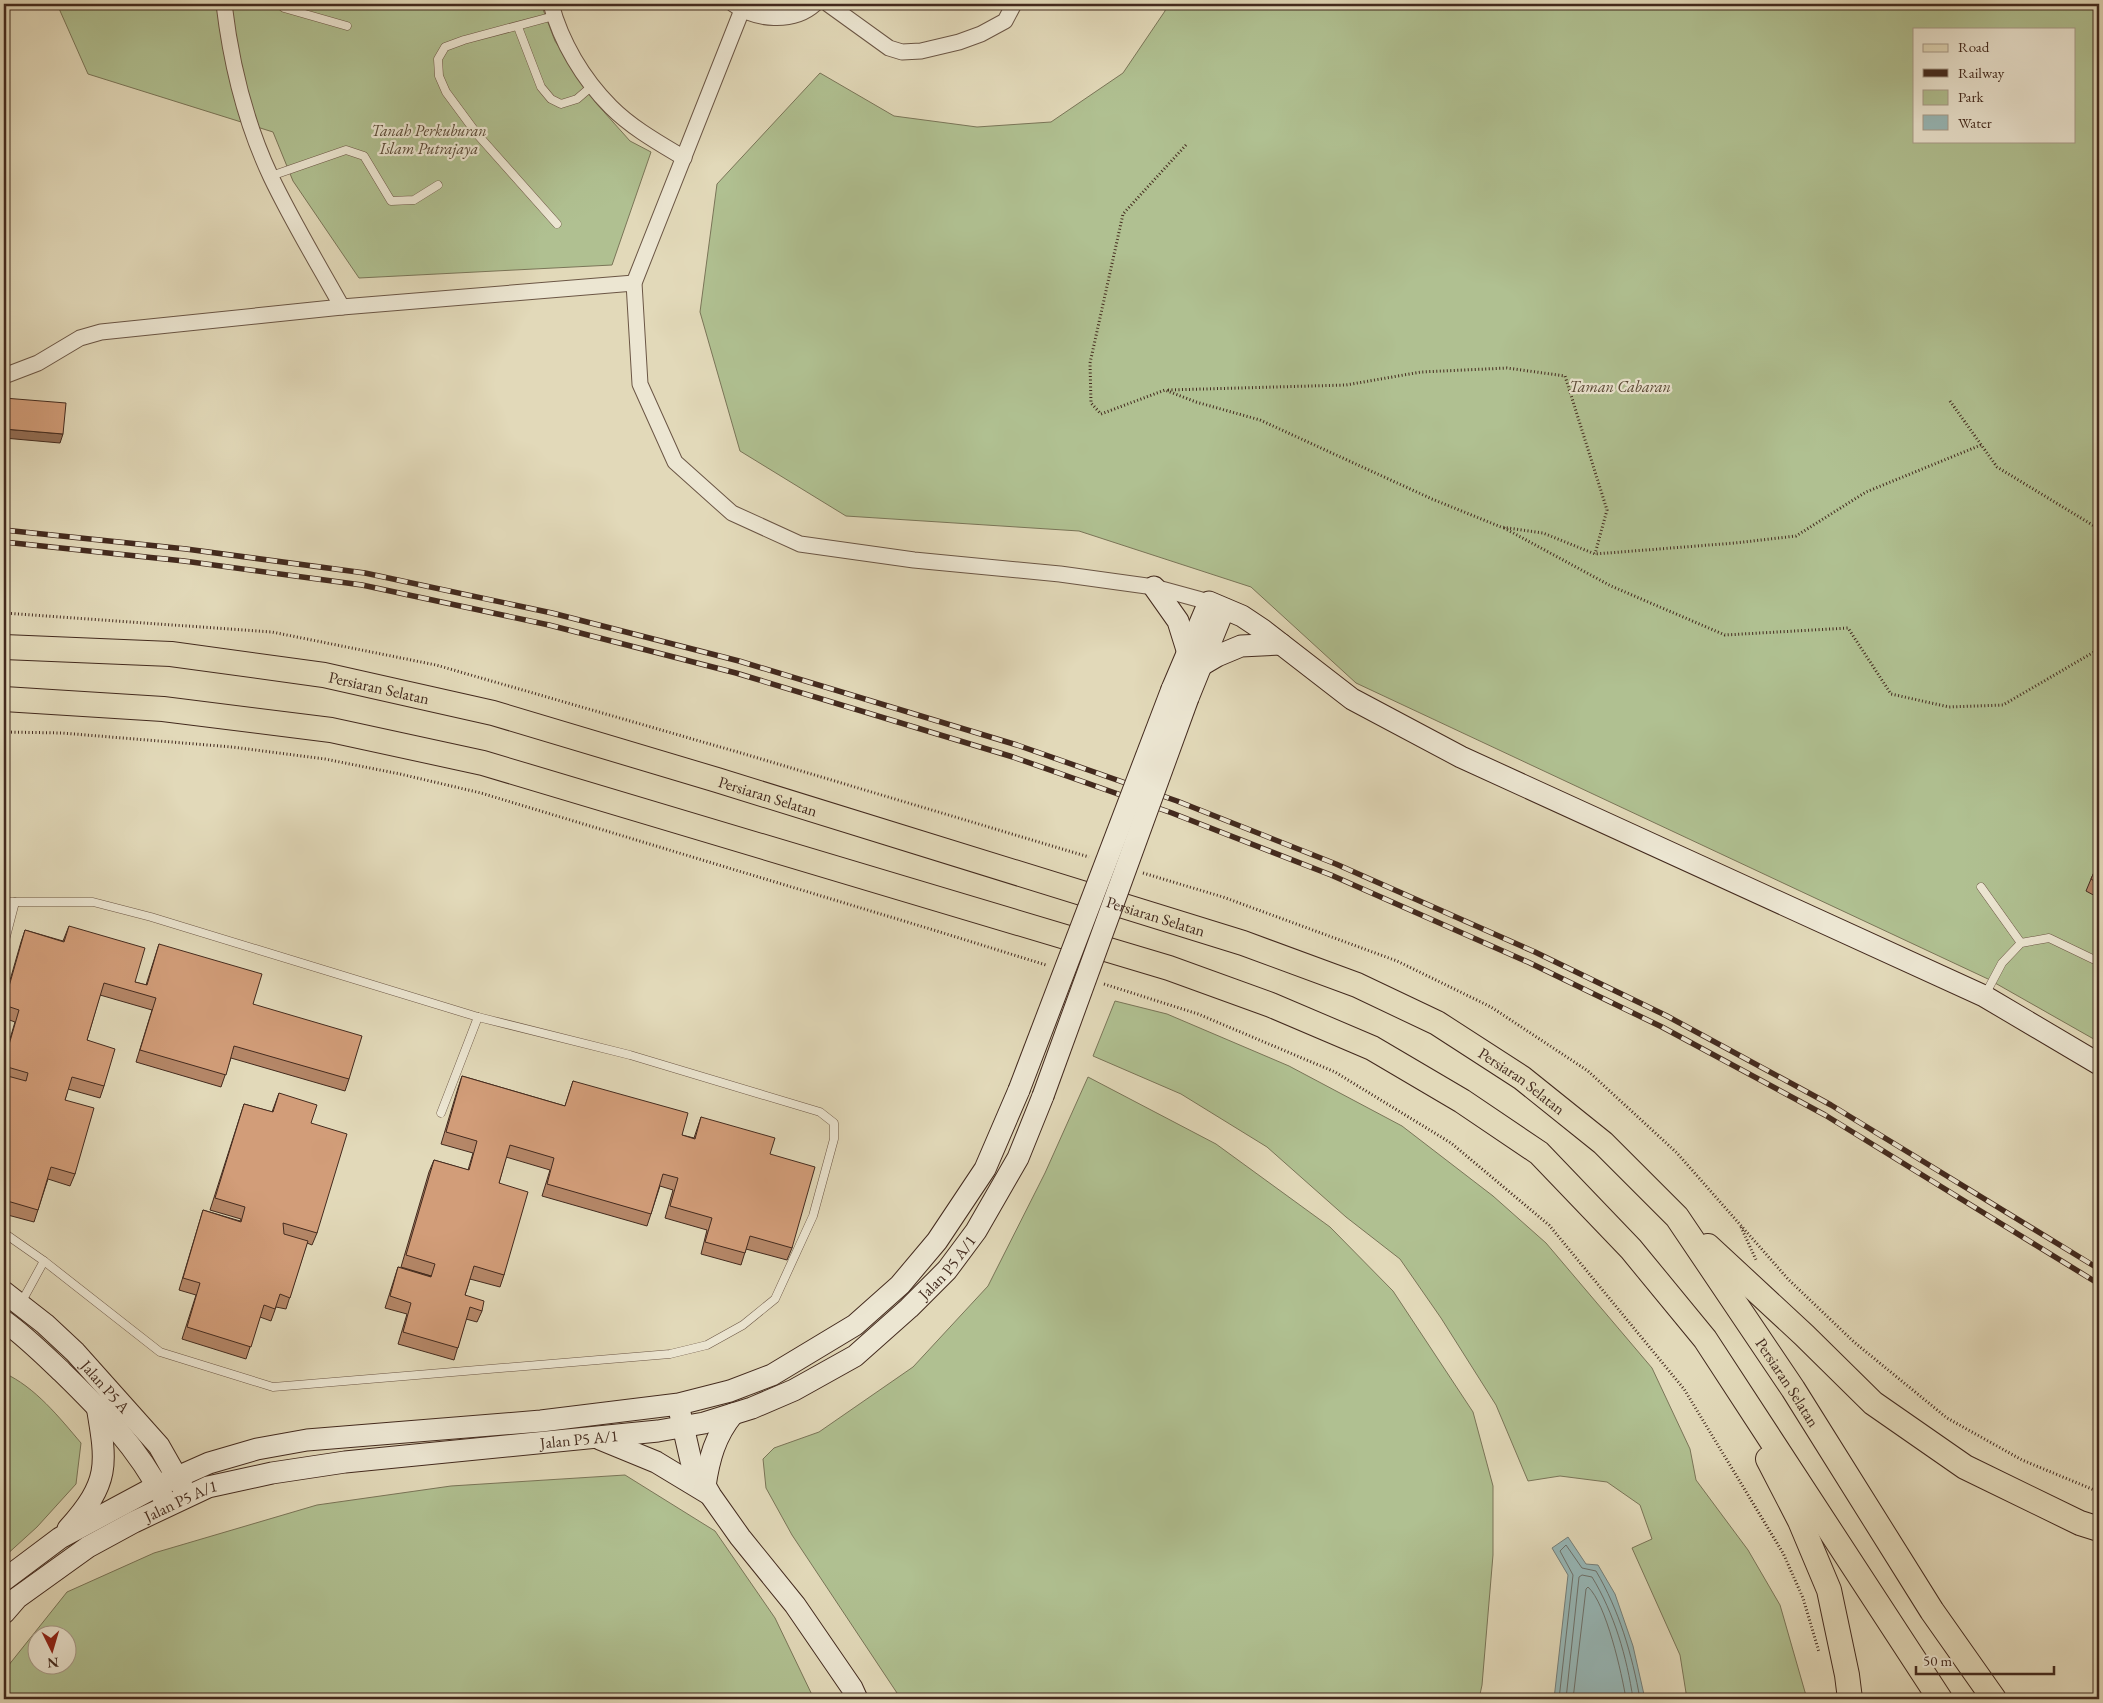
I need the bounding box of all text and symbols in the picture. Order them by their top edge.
legend [1913,28,2076,142]
text: Road [1958,37,1990,56]
text: Railway [1958,63,2005,82]
text: Park [1958,87,1985,106]
text: Water [1958,113,1992,132]
park label: Tanah Perkuburan Islam Putrajaya [371,120,487,159]
park label: Taman Cabaran [1569,376,1671,397]
street label: Persiaran Selatan [327,666,432,709]
street label: Persiaran Selatan [716,771,821,821]
street label: Persiaran Selatan [1104,891,1208,941]
street label: Persiaran Selatan [1475,1042,1570,1119]
street label: Jalan P5 A/1 [912,1230,980,1305]
street label: Persiaran Selatan [1751,1334,1825,1431]
street label: Jalan P5 A [75,1354,136,1418]
street label: Jalan P5 A/1 [537,1424,619,1453]
street label: Jalan P5 A/1 [139,1475,219,1527]
north arrow [28,1626,78,1676]
scale bar [1916,1643,2053,1675]
text: 50 m [1923,1651,1952,1670]
text: N [46,1653,60,1672]

